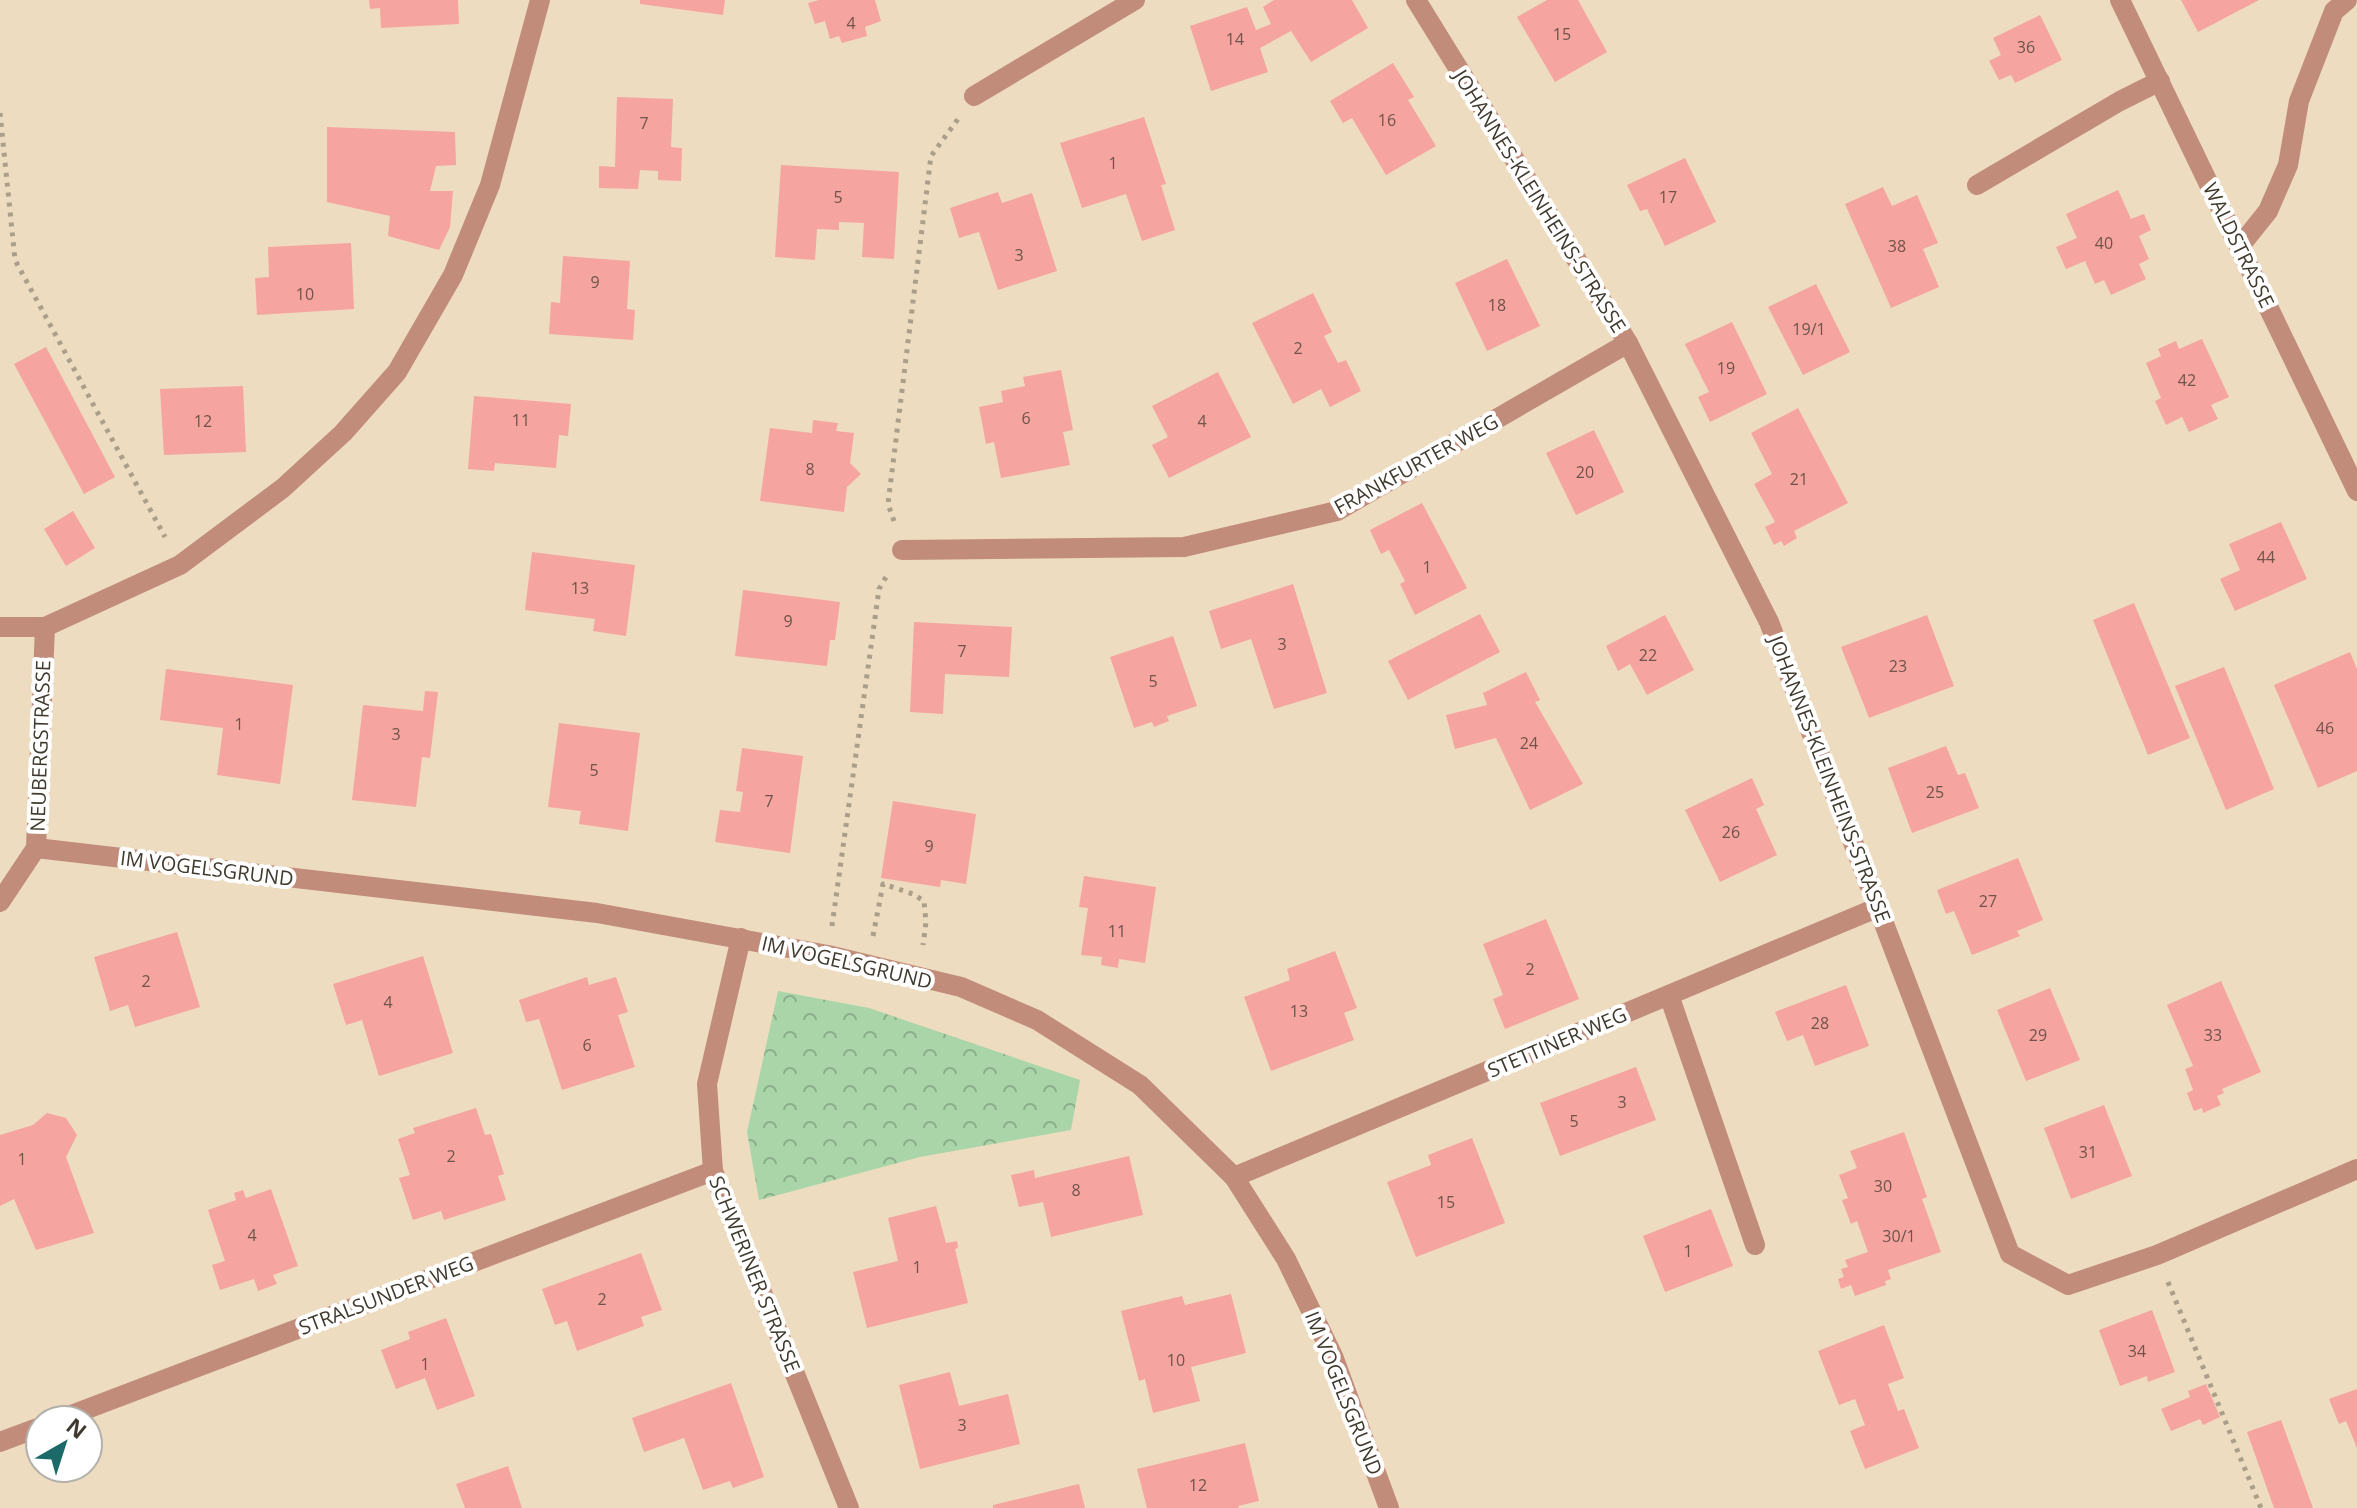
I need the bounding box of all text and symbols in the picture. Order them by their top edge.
house number: 4 [846,12,856,34]
house number: 15 [1553,23,1571,45]
house number: 14 [1226,28,1244,50]
house number: 36 [2017,36,2035,58]
street label: JOHANNES-KLEINHEINS-STRASSE [1447,63,1632,338]
house number: 16 [1378,109,1396,131]
house number: 7 [639,112,649,134]
house number: 1 [1108,152,1118,174]
street label: WALDSTRASSE [2197,178,2281,312]
house number: 5 [833,186,843,208]
house number: 17 [1659,186,1677,208]
house number: 40 [2095,232,2113,254]
house number: 38 [1888,235,1906,257]
house number: 3 [1014,244,1024,266]
house number: 9 [590,271,600,293]
house number: 10 [296,283,314,305]
house number: 18 [1488,294,1506,316]
house number: 19/1 [1792,318,1826,340]
house number: 2 [1293,337,1303,359]
house number: 19 [1717,357,1735,379]
house number: 42 [2178,369,2196,391]
house number: 6 [1021,407,1031,429]
street label: FRANKFURTER WEG [1329,408,1503,520]
house number: 11 [512,409,530,431]
house number: 12 [194,410,212,432]
house number: 4 [1197,410,1207,432]
house number: 8 [805,458,815,480]
house number: 20 [1576,461,1594,483]
house number: 21 [1790,468,1808,490]
house number: 44 [2257,546,2275,568]
house number: 1 [1422,556,1432,578]
house number: 13 [571,577,589,599]
house number: 9 [783,610,793,632]
street label: JOHANNES-KLEINHEINS-STRASSE [1762,630,1897,926]
house number: 3 [1277,633,1287,655]
house number: 7 [957,640,967,662]
house number: 22 [1639,644,1657,666]
house number: 23 [1889,655,1907,677]
street label: NEUBERGSTRASSE [24,660,56,832]
house number: 5 [1148,670,1158,692]
house number: 1 [234,713,244,735]
house number: 46 [2316,717,2334,739]
house number: 3 [391,723,401,745]
house number: 24 [1520,732,1538,754]
house number: 5 [589,759,599,781]
house number: 25 [1926,781,1944,803]
house number: 7 [764,790,774,812]
house number: 26 [1722,821,1740,843]
house number: 9 [924,835,934,857]
street label: IM VOGELSGRUND [119,844,295,892]
house number: 27 [1979,890,1997,912]
house number: 11 [1108,920,1126,942]
street label: IM VOGELSGRUND [759,929,935,995]
house number: 2 [1525,958,1535,980]
house number: 2 [141,970,151,992]
house number: 4 [383,991,393,1013]
house number: 13 [1290,1000,1308,1022]
street label: STETTINER WEG [1483,1001,1631,1083]
house number: 28 [1811,1012,1829,1034]
house number: 29 [2029,1024,2047,1046]
house number: 33 [2204,1024,2222,1046]
house number: 6 [582,1034,592,1056]
house number: 3 [1617,1091,1627,1113]
house number: 5 [1569,1110,1579,1132]
house number: 31 [2079,1141,2097,1163]
house number: 2 [446,1145,456,1167]
house number: 1 [17,1148,27,1170]
street label: SCHWERINER STRASSE [703,1172,807,1376]
house number: 30 [1874,1175,1892,1197]
house number: 8 [1071,1179,1081,1201]
house number: 15 [1437,1191,1455,1213]
house number: 4 [247,1224,257,1246]
house number: 30/1 [1882,1225,1916,1247]
house number: 1 [1683,1240,1693,1262]
street label: STRALSUNDER WEG [295,1249,477,1341]
house number: 1 [912,1256,922,1278]
house number: 2 [597,1288,607,1310]
street label: IM VOGELSGRUND [1299,1307,1389,1479]
house number: 34 [2128,1340,2146,1362]
house number: 10 [1167,1349,1185,1371]
house number: 1 [420,1353,430,1375]
north arrow [24,1404,104,1484]
text: N [61,1410,94,1445]
house number: 3 [957,1414,967,1436]
house number: 12 [1189,1474,1207,1496]

